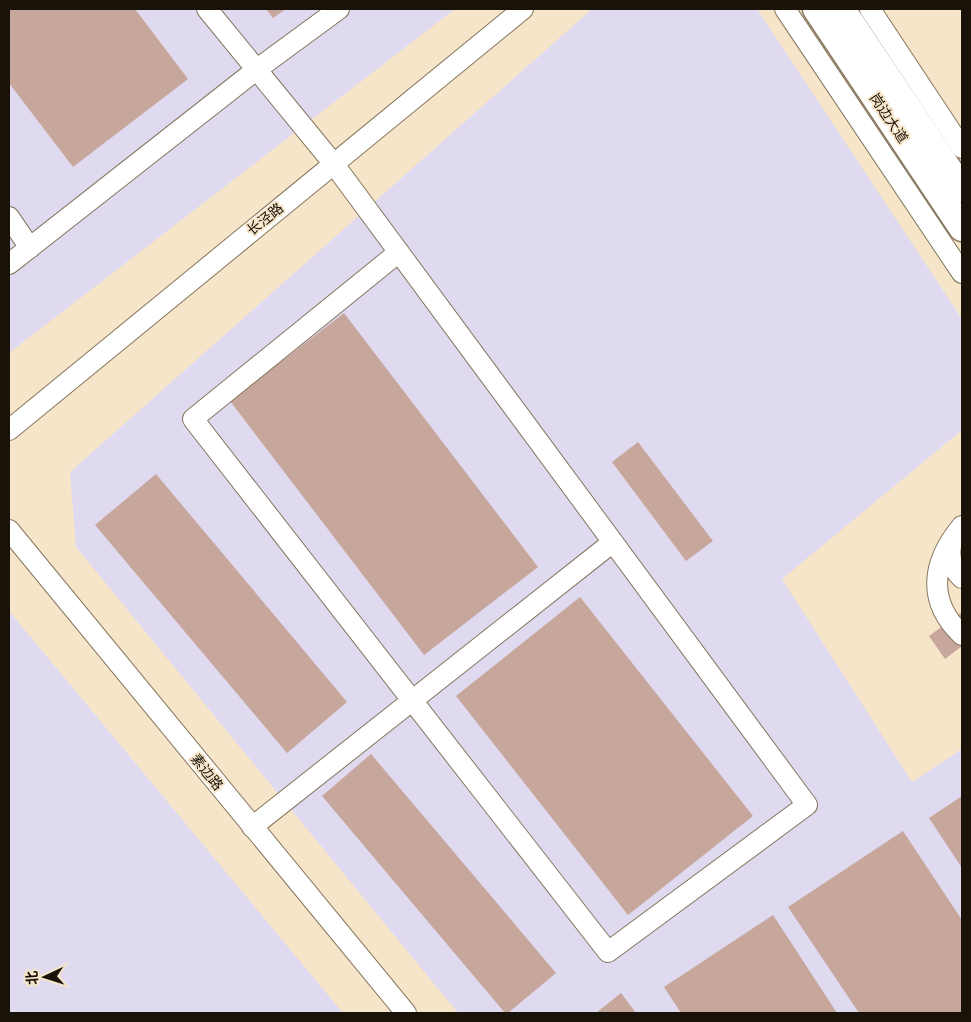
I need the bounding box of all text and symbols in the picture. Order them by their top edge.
street label: 岗边大道 [866,90,912,146]
street label: 长泾路 [243,199,287,239]
street label: 素边路 [187,750,227,794]
north arrow [20,952,70,1002]
text: 北 [23,970,41,986]

